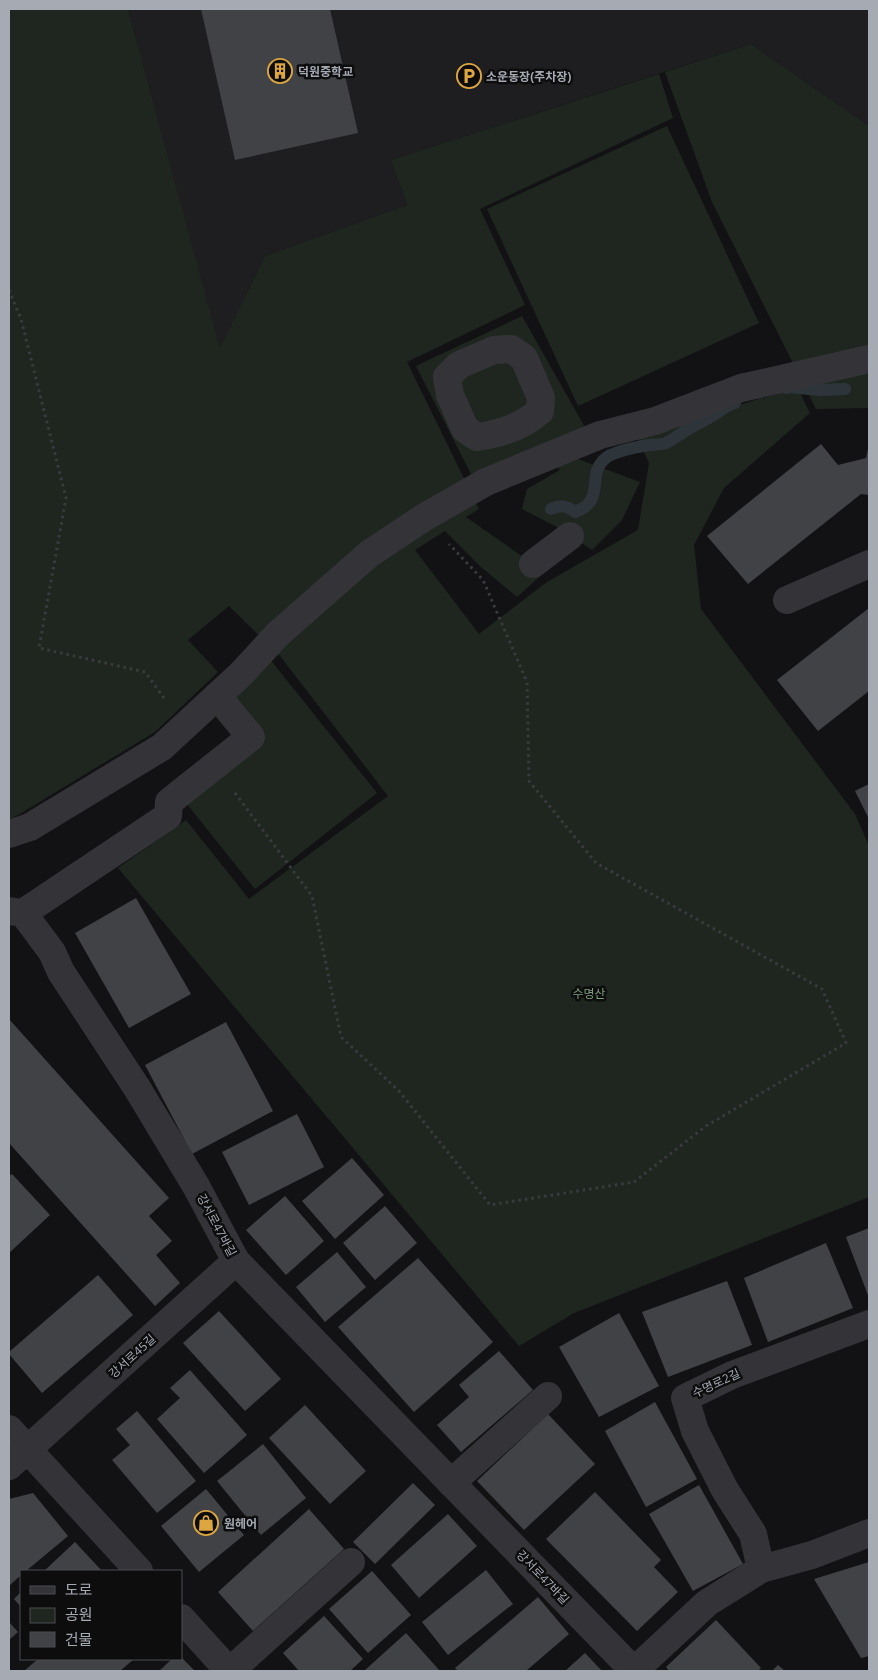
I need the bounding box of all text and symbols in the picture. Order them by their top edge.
building icon: 덕원중학교 [267,58,293,84]
place label: 덕원중학교 [298,63,353,80]
parking icon: 소운동장(주차장) [456,63,482,89]
place label: 소운동장(주차장) [486,68,571,85]
park label: 수명산 [572,985,606,1002]
street label: 강서로47바길 [193,1191,241,1259]
street label: 강서로45길 [105,1330,159,1382]
street label: 수명로2길 [689,1365,743,1401]
shop icon: 원헤어 [193,1510,219,1536]
place label: 원헤어 [224,1515,257,1532]
street label: 강서로47바길 [513,1546,573,1608]
legend [20,1570,182,1660]
text: 도로 [65,1579,93,1599]
text: 공원 [65,1604,93,1624]
text: 건물 [65,1629,93,1649]

